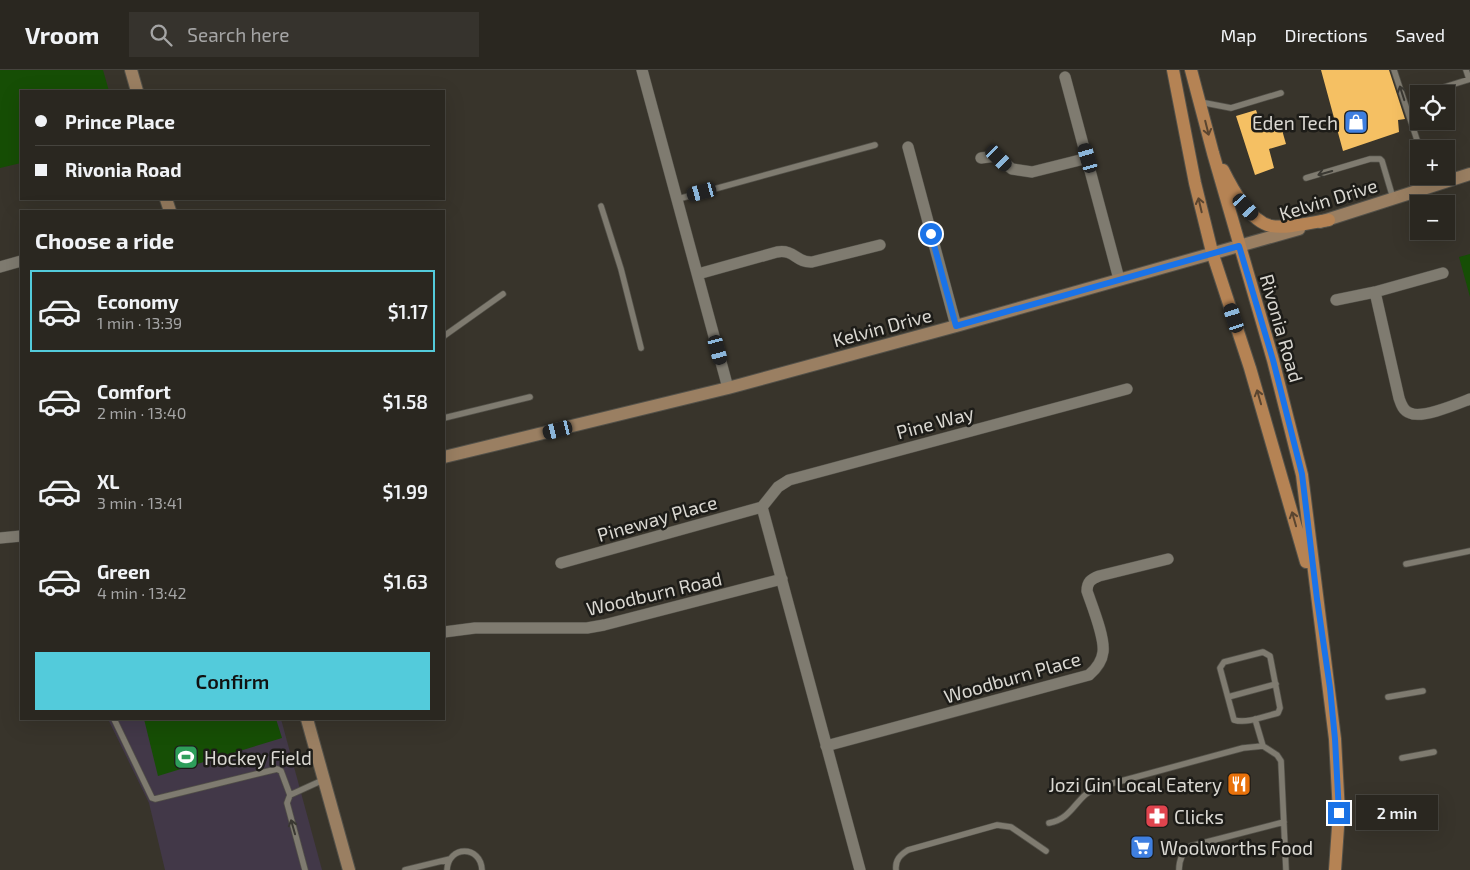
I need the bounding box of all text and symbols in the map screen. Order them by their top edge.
search box [129,12,479,57]
text: Vroom [25,20,99,49]
icon: search [147,21,175,49]
text: Search here [187,23,289,46]
text: Map [1220,24,1257,46]
text: Directions [1285,24,1368,46]
text: Saved [1396,24,1445,46]
one-way arrow [1397,85,1406,101]
map controls [1410,85,1455,240]
button: locate [1410,85,1455,130]
shop icon: Eden Tech [1343,109,1369,135]
text: Prince Place [65,110,175,133]
place label: Eden Tech [1252,111,1338,134]
one-way arrow [1203,120,1212,136]
button: + [1410,140,1455,185]
car [983,142,1014,174]
car [1076,142,1099,174]
text: Rivonia Road [65,158,182,181]
one-way arrow [1317,168,1333,178]
street label: Kelvin Drive [1276,173,1380,225]
car [685,181,718,203]
car [1230,191,1261,223]
button: − [1410,195,1455,240]
one-way arrow [1195,197,1204,213]
route start [920,223,942,245]
text: Choose a ride [35,227,174,253]
street label: Rivonia Road [1256,271,1308,385]
icon: car [37,289,82,334]
text: Economy [97,290,179,313]
text: $1.17 [388,300,428,323]
car [1222,301,1245,335]
street label: Kelvin Drive [830,303,934,351]
text: 1 min · 13:39 [97,313,182,332]
car [706,334,729,366]
icon: car [37,379,82,424]
text: Comfort [97,380,171,403]
one-way arrow [1253,389,1263,405]
text: $1.58 [383,390,428,413]
street label: Pine Way [894,401,976,443]
text: 2 min · 13:40 [97,403,186,422]
car [541,419,574,441]
icon: car [37,469,82,514]
text: XL [97,470,119,493]
text: $1.99 [383,480,428,503]
street label: Pineway Place [594,490,720,546]
text: 3 min · 13:41 [97,493,183,512]
one-way arrow [1289,511,1299,527]
icon: car [37,559,82,604]
text: Green [97,560,150,583]
street label: Woodburn Road [584,566,724,620]
text: $1.63 [383,570,428,593]
text: 4 min · 13:42 [97,583,186,602]
street label: Woodburn Place [941,646,1083,708]
button: Confirm [35,652,430,710]
sports icon: Hockey Field [173,744,199,770]
place label: Hockey Field [204,746,312,769]
restaurant icon: Jozi Gin Local Eatery [1226,771,1252,797]
place label: Jozi Gin Local Eatery [1048,773,1222,796]
callout: 2 min [1356,796,1439,830]
route end [1328,802,1350,824]
pharmacy icon: Clicks [1144,803,1170,829]
text: 2 min [1377,803,1417,822]
place label: Clicks [1174,805,1224,828]
one-way arrow [287,819,297,835]
supermarket icon: Woolworths Food [1129,834,1155,860]
place label: Woolworths Food [1160,836,1313,859]

